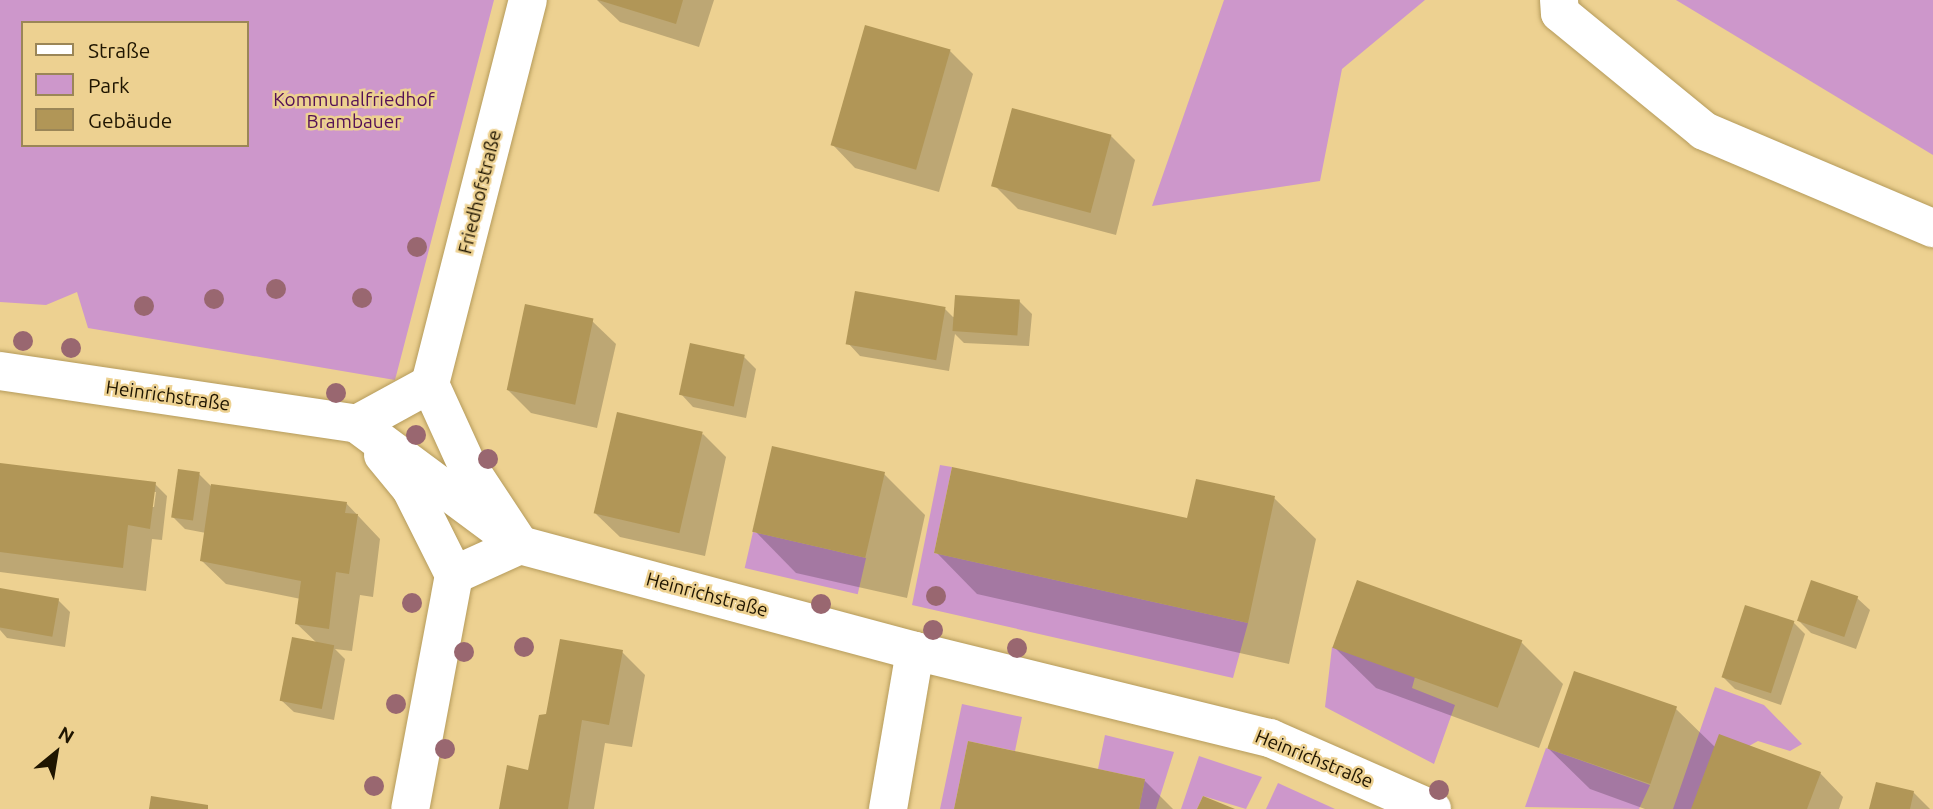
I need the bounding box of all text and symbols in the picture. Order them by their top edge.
legend [21,21,248,147]
text: Straße [88,38,150,62]
text: Park [88,73,130,97]
park label: Kommunalfriedhof Brambauer [273,89,435,133]
text: Gebäude [88,108,172,132]
street label: Friedhofstraße [454,128,506,256]
street label: Heinrichstraße [104,376,232,416]
street label: Heinrichstraße [644,568,770,622]
north arrow [21,718,91,788]
text: N [55,722,78,748]
street label: Heinrichstraße [1252,725,1376,793]

